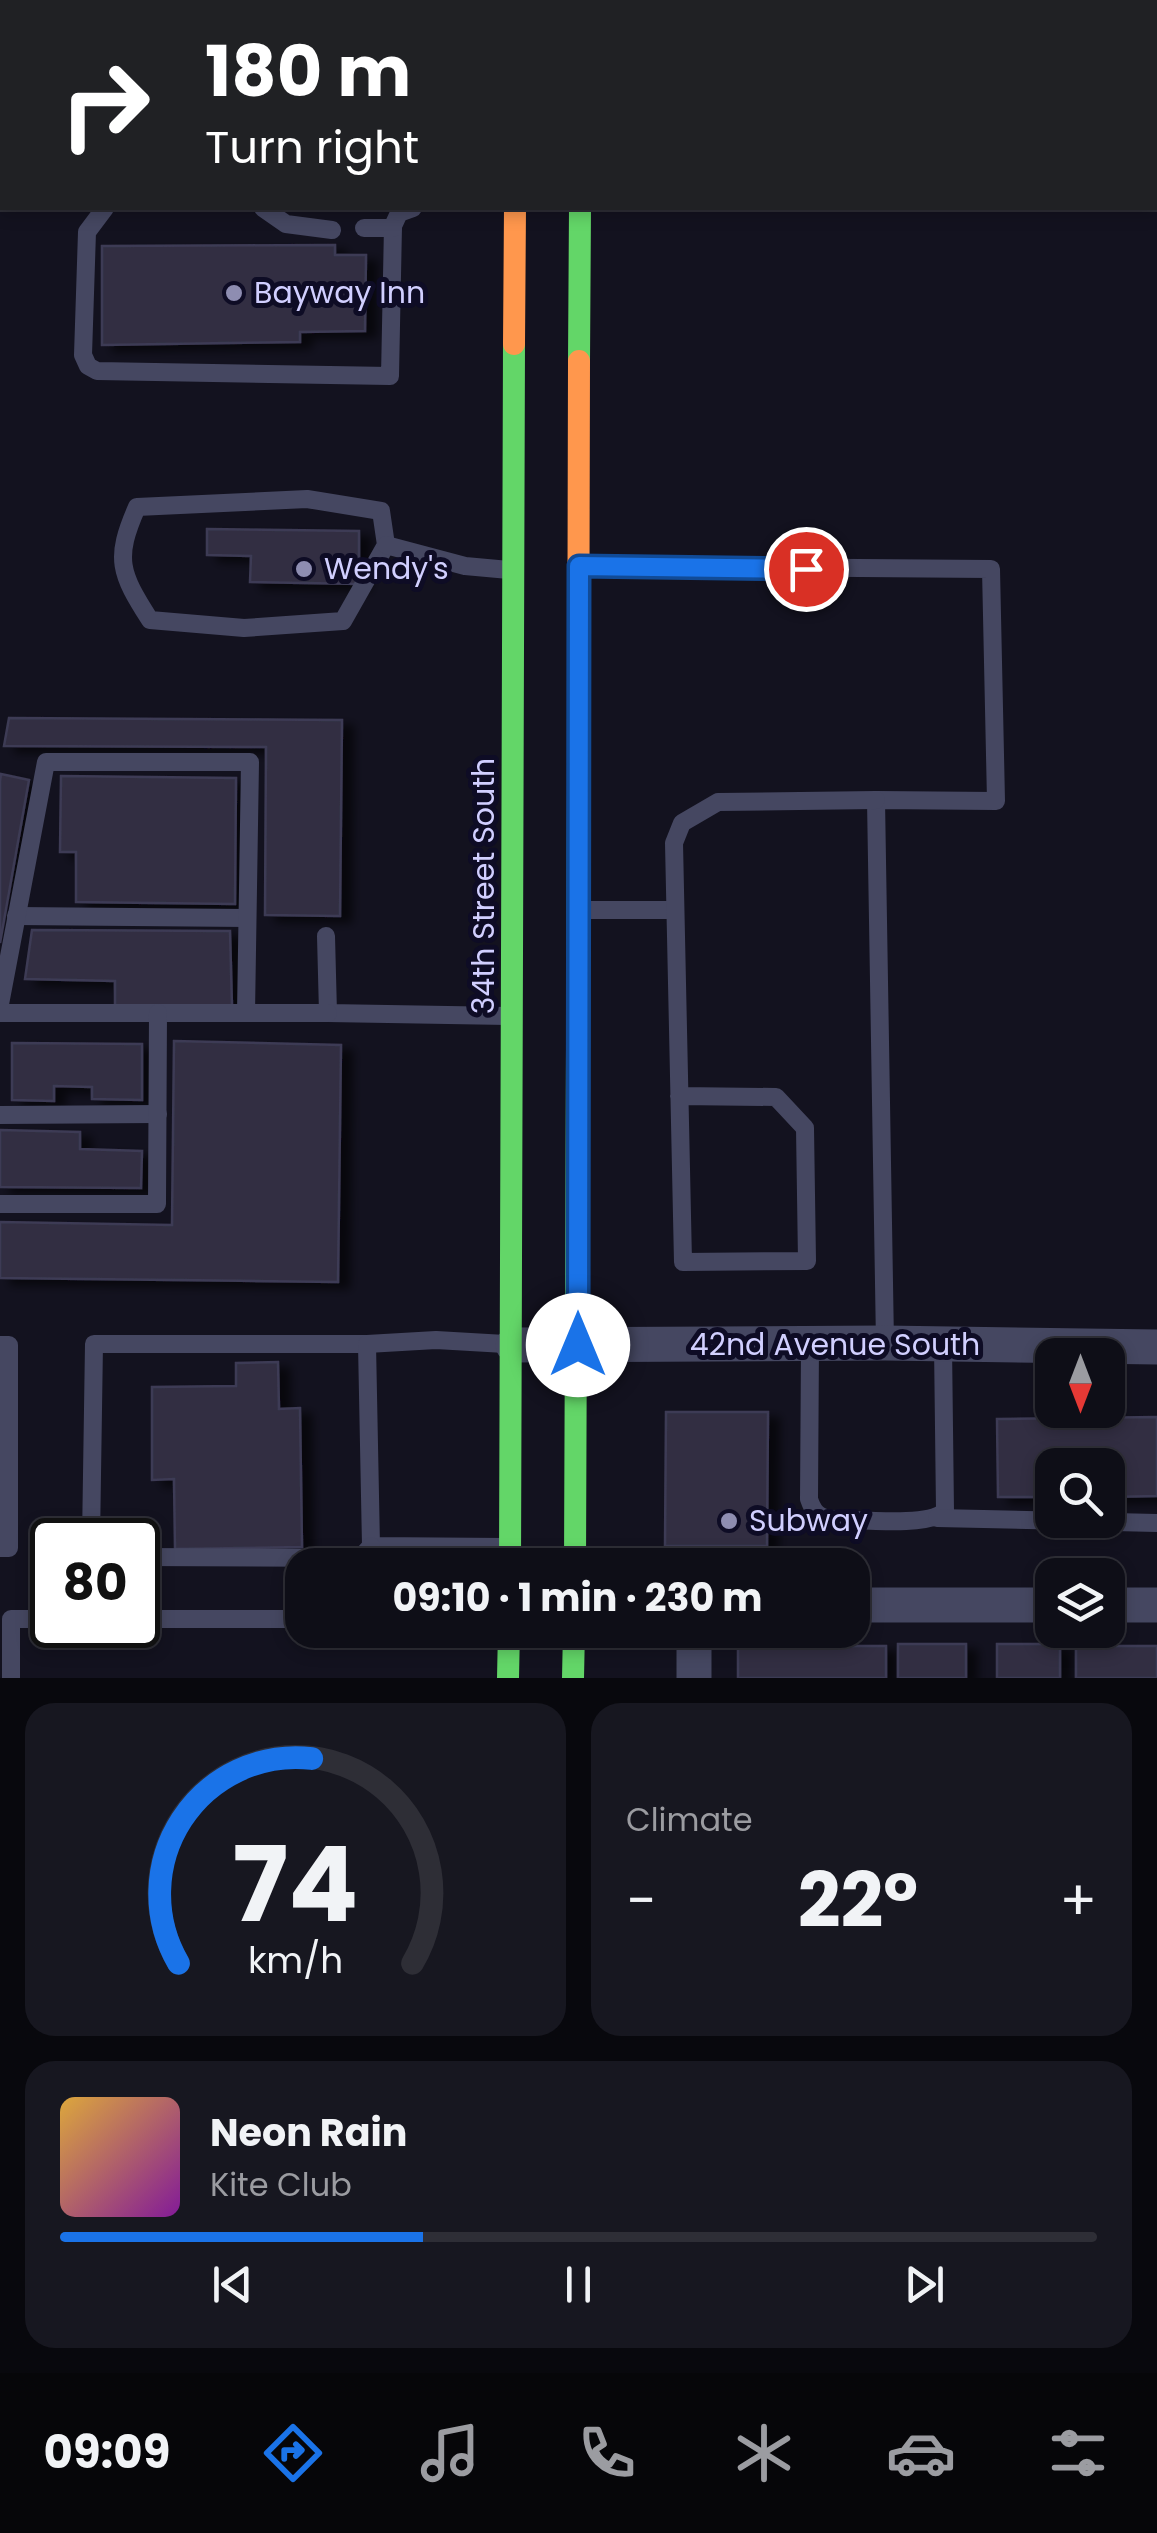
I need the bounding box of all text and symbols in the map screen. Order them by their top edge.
text: 180 m [205,22,411,121]
icon: right [40,40,170,170]
text: Turn right [205,116,419,179]
place label: Bayway Inn [254,271,425,314]
marker: Bayway Inn [223,282,245,304]
pin [764,527,849,612]
icon: arrive [779,542,834,597]
place label: Wendy's [324,547,449,590]
marker: Wendy's [293,558,315,580]
street label: 34th Street South [462,758,505,1014]
position arrow [526,1293,630,1397]
street label: 42nd Avenue South [690,1323,980,1366]
north arrow [1035,1338,1125,1428]
map controls [1035,1338,1125,1648]
button: search [1035,1448,1125,1538]
place label: Subway [749,1499,868,1542]
marker: Subway [718,1510,740,1532]
speed limit sign: 80 [30,1518,160,1648]
button: layers [1035,1558,1125,1648]
text: 09:10 · 1 min · 230 m [392,1571,763,1624]
text: Climate [626,1797,753,1842]
text: 74 [232,1812,359,1957]
text: 22° [798,1848,918,1953]
text: − [626,1862,656,1939]
text: + [1059,1862,1097,1939]
text: km/h [248,1935,343,1986]
text: Neon Rain [210,2106,407,2159]
text: Kite Club [210,2162,352,2207]
icon: previous [205,2257,260,2312]
icon: pause [551,2257,606,2312]
icon: next [897,2257,952,2312]
icon: directions [258,2418,328,2488]
icon: music [415,2418,485,2488]
icon: phone [572,2418,642,2488]
icon: climate [729,2418,799,2488]
icon: car [886,2418,956,2488]
icon: filters [1043,2418,1113,2488]
text: 09:09 [44,2421,170,2484]

